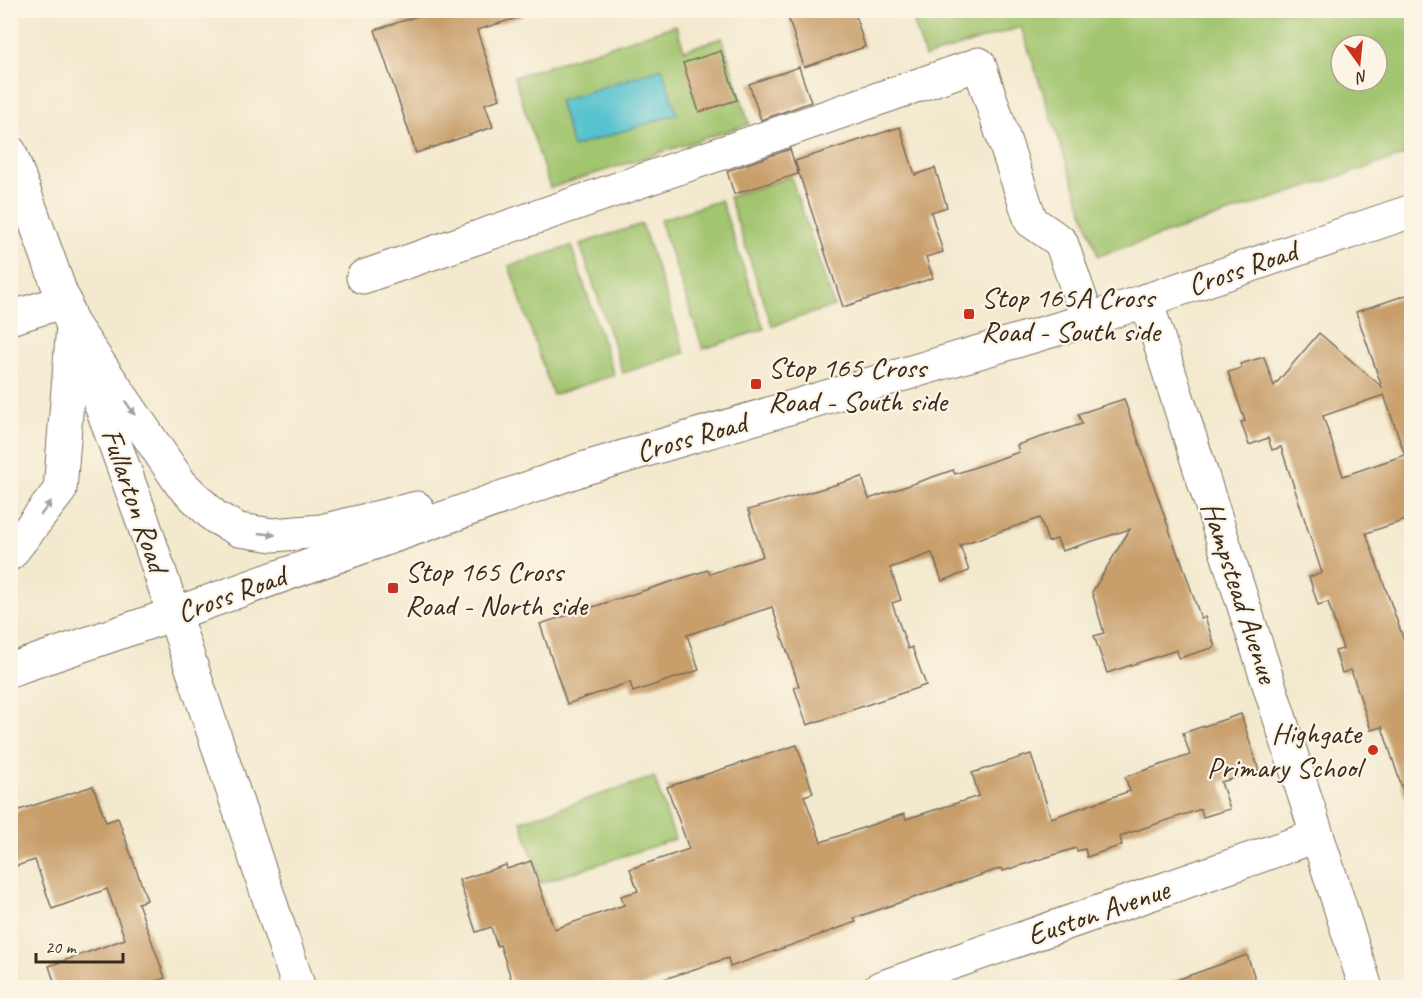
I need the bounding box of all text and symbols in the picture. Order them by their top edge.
north arrow [1329,33,1389,93]
text: N [1352,66,1370,88]
street label: Cross Road [1182,230,1306,304]
place label: Stop 165A Cross Road - South side [981,278,1162,350]
marker: Stop 165A Cross Road - South side [962,307,976,321]
place label: Stop 165 Cross Road - South side [768,348,949,420]
marker: Stop 165 Cross Road - South side [749,377,763,391]
one-way arrow [124,400,136,416]
street label: Cross Road [632,402,755,471]
street label: Fullarton Road [93,423,179,581]
street label: Hampstead Avenue [1193,496,1288,690]
one-way arrow [40,500,52,516]
one-way arrow [258,529,277,539]
place label: Stop 165 Cross Road - North side [405,552,589,624]
street label: Cross Road [171,555,294,631]
marker: Stop 165 Cross Road - North side [386,581,400,595]
place label: Highgate Primary School [1207,714,1366,786]
marker: Highgate Primary School [1366,743,1380,757]
street label: Euston Avenue [1022,869,1176,954]
scale bar [36,926,123,964]
text: 20 m [45,936,78,958]

